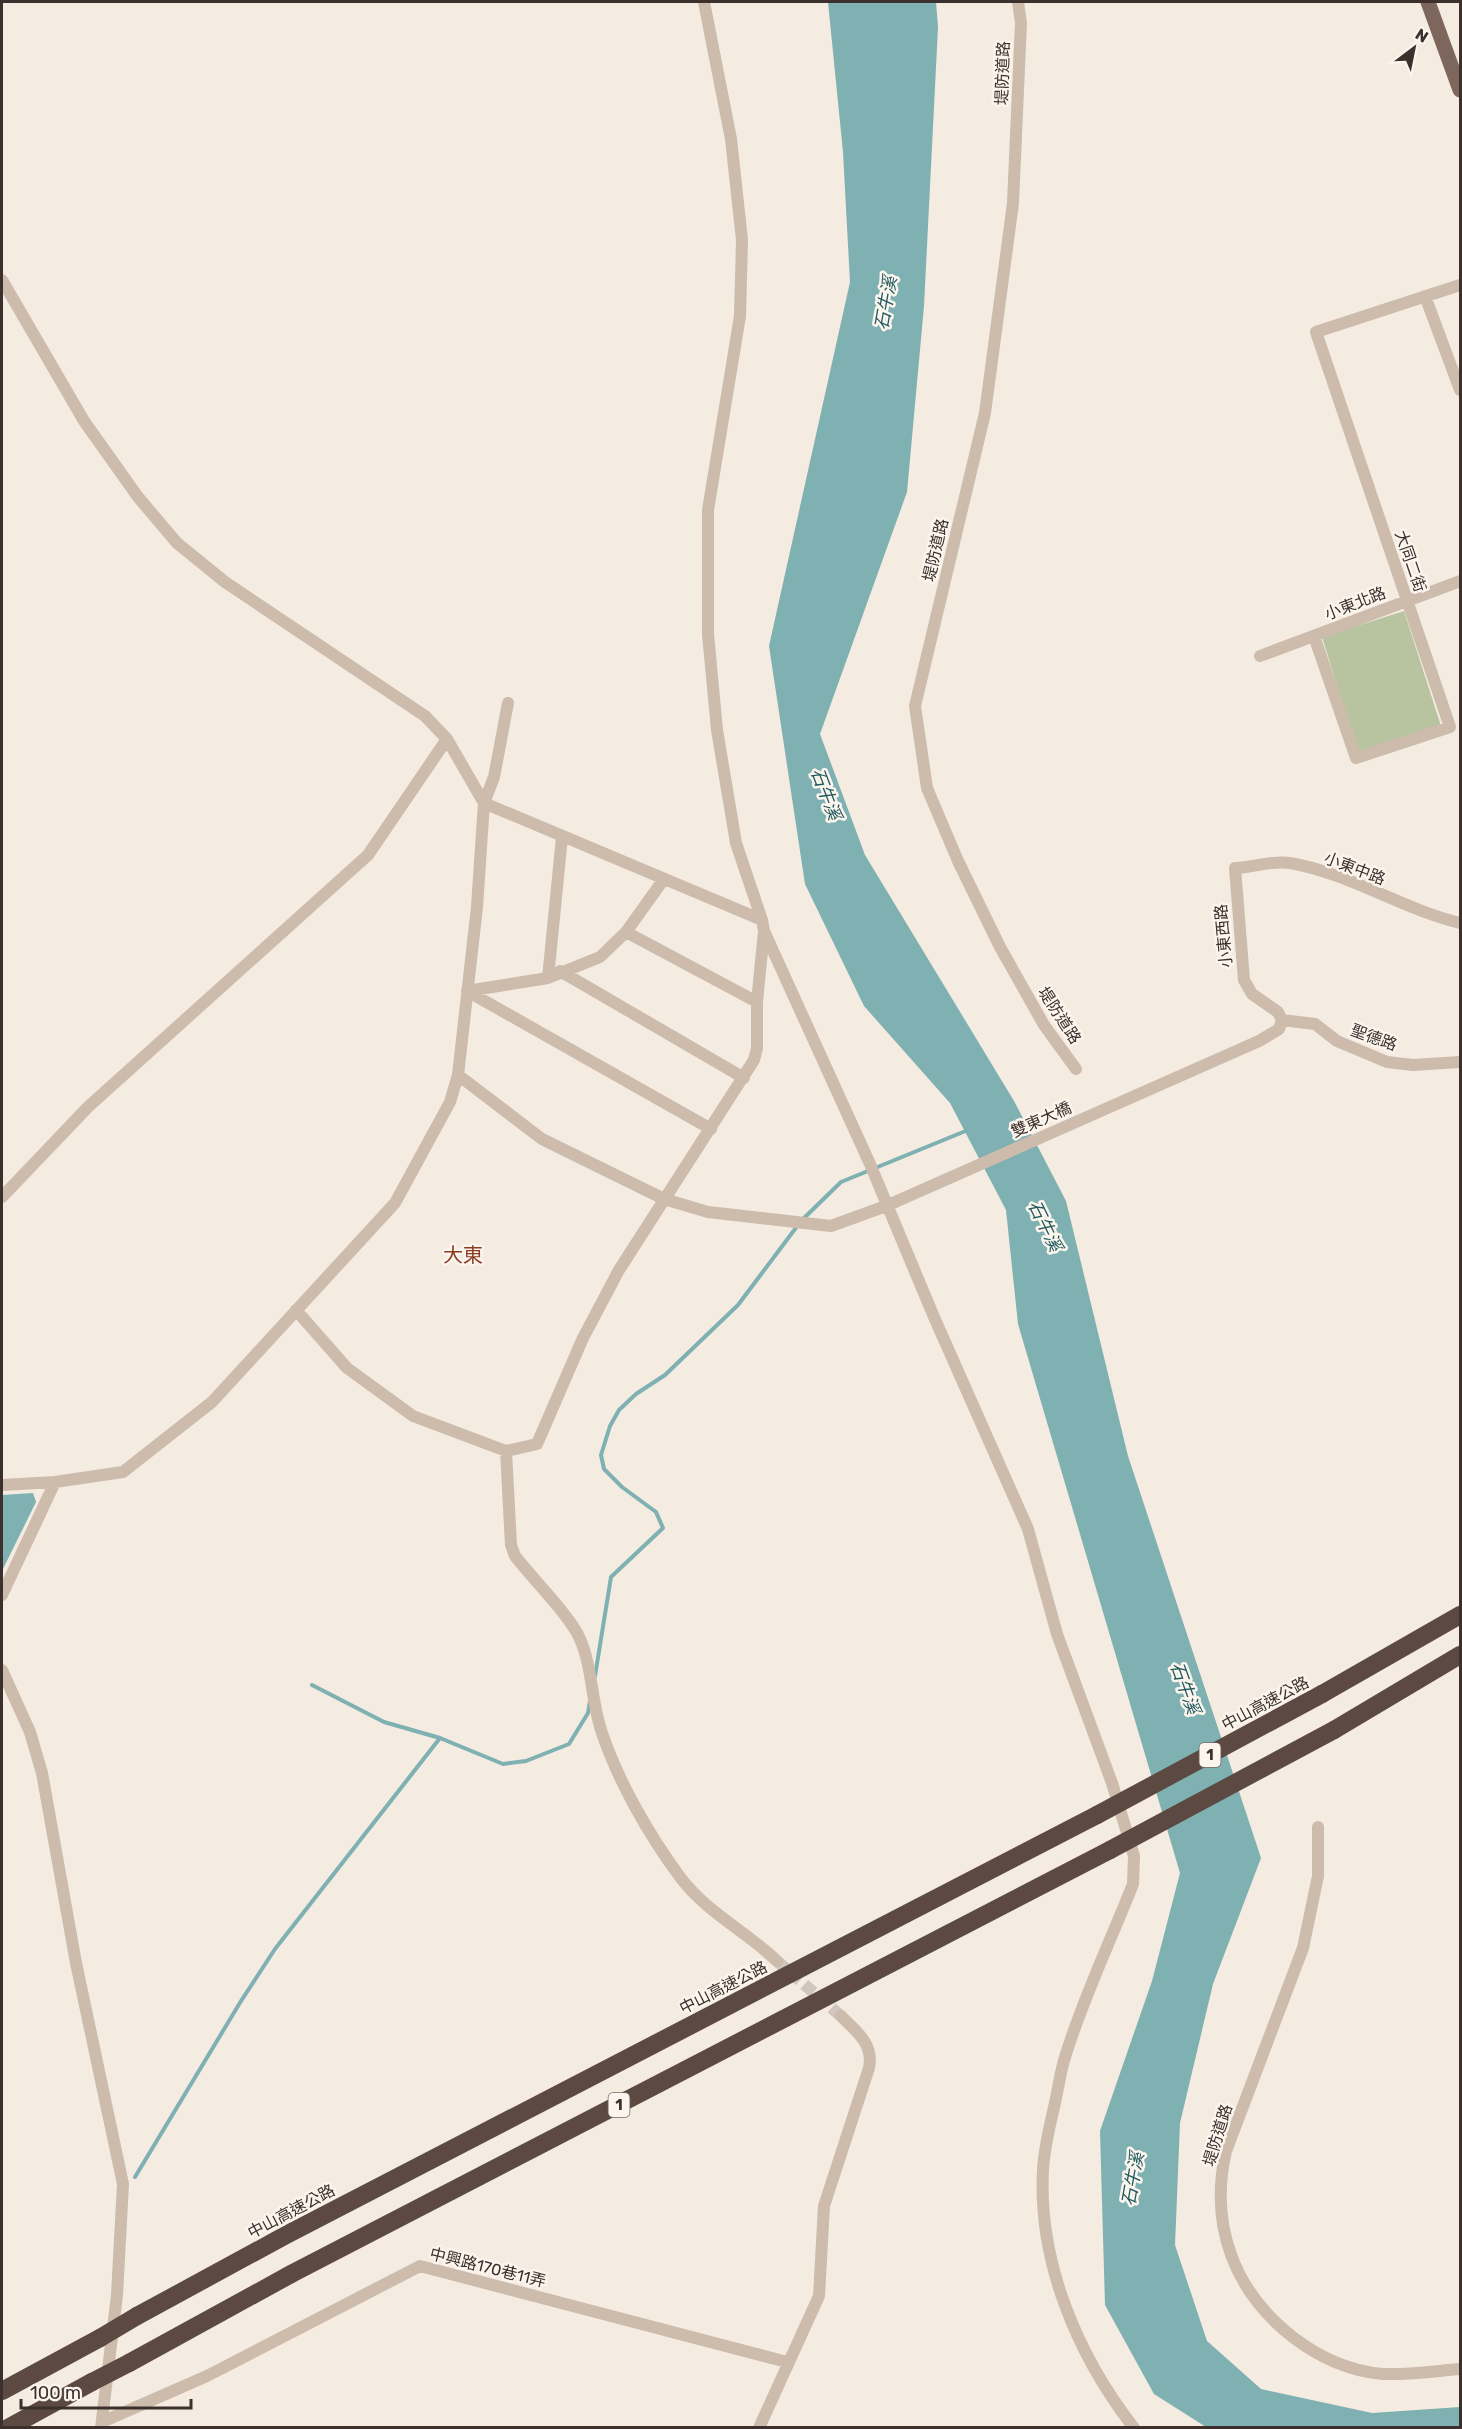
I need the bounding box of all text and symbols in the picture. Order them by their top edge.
north arrow [1384,18,1444,78]
text: N [1412,25,1432,47]
street label: 堤防道路 [992,41,1013,105]
water label: 石牛溪 [870,272,902,331]
street label: 堤防道路 [919,517,952,583]
street label: 大同二街 [1391,528,1430,595]
street label: 小東北路 [1322,583,1388,624]
water label: 石牛溪 [806,765,847,826]
street label: 小東中路 [1322,848,1388,889]
street label: 小東西路 [1211,903,1236,969]
street label: 堤防道路 [1034,983,1085,1047]
street label: 聖德路 [1348,1020,1400,1055]
street label: 雙東大橋 [1008,1098,1074,1141]
water label: 石牛溪 [1023,1197,1068,1258]
district label: 大東 [443,1243,483,1267]
water label: 石牛溪 [1165,1659,1206,1720]
street label: 中山高速公路 [1218,1673,1312,1734]
road number: 1 [1200,1743,1220,1767]
street label: 中山高速公路 [676,1957,770,2018]
road number: 1 [608,2093,630,2117]
street label: 堤防道路 [1199,2102,1236,2169]
water label: 石牛溪 [1117,2148,1149,2207]
street label: 中山高速公路 [244,2181,338,2242]
street label: 中興路170巷11弄 [428,2244,548,2291]
scale bar [21,2372,190,2410]
text: 100 m [30,2382,81,2404]

